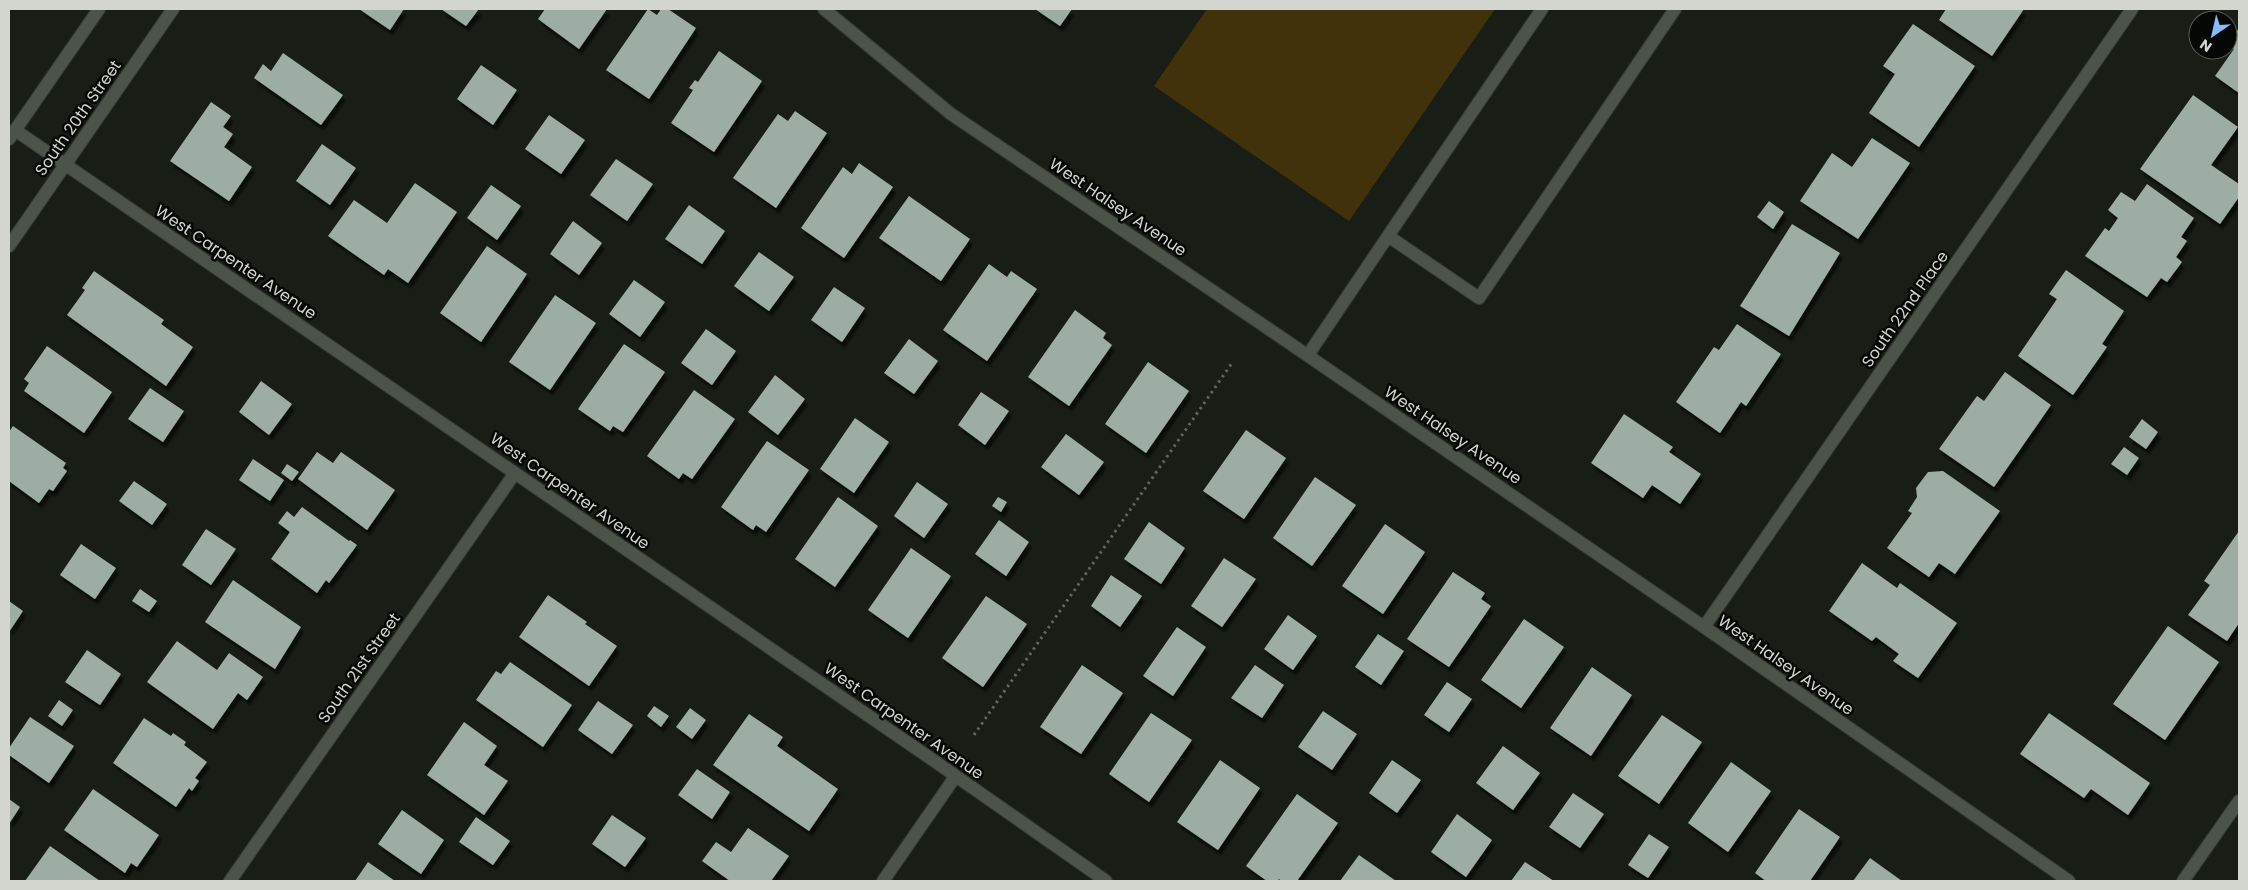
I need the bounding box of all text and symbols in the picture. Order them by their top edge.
north arrow [2188,10,2238,60]
text: N [2196,35,2216,57]
street label: South 20th Street [29,55,127,181]
street label: West Halsey Avenue [1045,152,1191,262]
street label: West Carpenter Avenue [151,199,321,325]
street label: South 22nd Place [1856,246,1954,372]
street label: West Halsey Avenue [1380,380,1526,490]
street label: West Carpenter Avenue [486,427,655,555]
street label: South 21st Street [312,608,406,728]
street label: West Halsey Avenue [1713,609,1859,721]
street label: West Carpenter Avenue [820,657,989,785]

